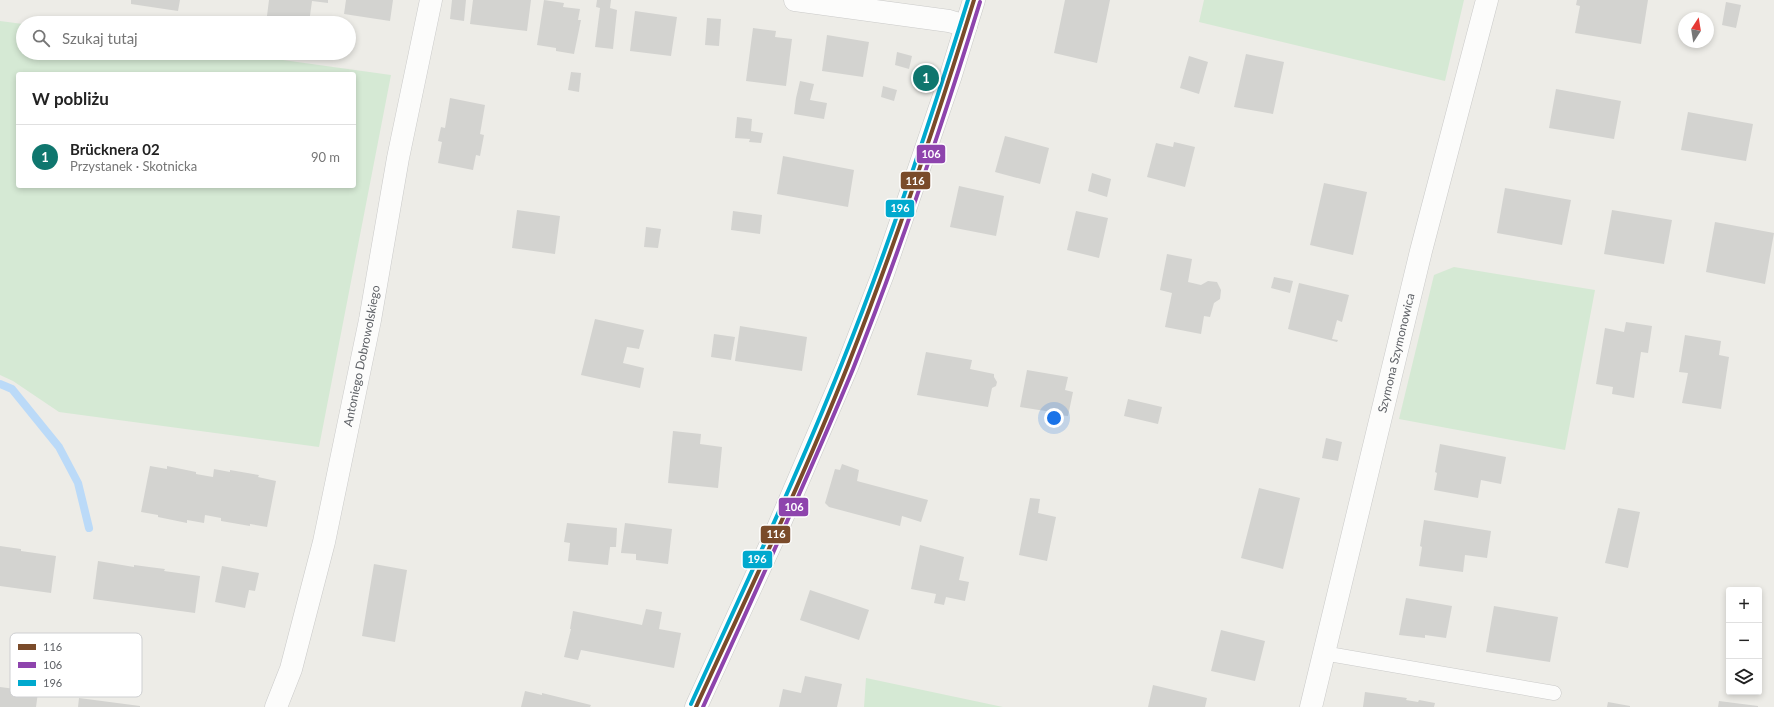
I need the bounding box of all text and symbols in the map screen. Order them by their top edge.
north arrow [1678,12,1714,48]
search box [16,16,356,60]
icon: search [30,27,52,49]
text: Szukaj tutaj [62,29,138,47]
pin: 1 [913,63,939,93]
text: W pobliżu [32,88,109,109]
text: Brücknera 02 [70,140,160,158]
line badge: 106 [916,144,946,164]
text: 106 [921,147,941,160]
text: 1 [41,149,49,165]
text: 90 m [311,149,340,165]
text: Przystanek · Skotnicka [70,158,197,174]
line badge: 116 [900,171,931,190]
text: 116 [905,174,925,187]
line badge: 196 [885,199,915,218]
text: 196 [890,201,910,214]
street label: Antoniego Dobrowolskiego [340,284,383,428]
street label: Szymona Szymonowica [1374,292,1418,414]
your location [1044,408,1064,428]
line badge: 106 [778,497,809,517]
text: 106 [784,500,804,513]
line badge: 116 [760,525,791,544]
text: 116 [766,527,786,540]
line badge: 196 [742,550,773,569]
text: 196 [747,552,767,565]
map controls [1726,587,1762,695]
button: + [1726,587,1762,623]
button: − [1726,623,1762,659]
legend [10,633,142,697]
text: 116 [43,640,62,653]
text: 106 [43,658,62,671]
button: layers [1726,659,1762,695]
text: 196 [43,676,62,689]

